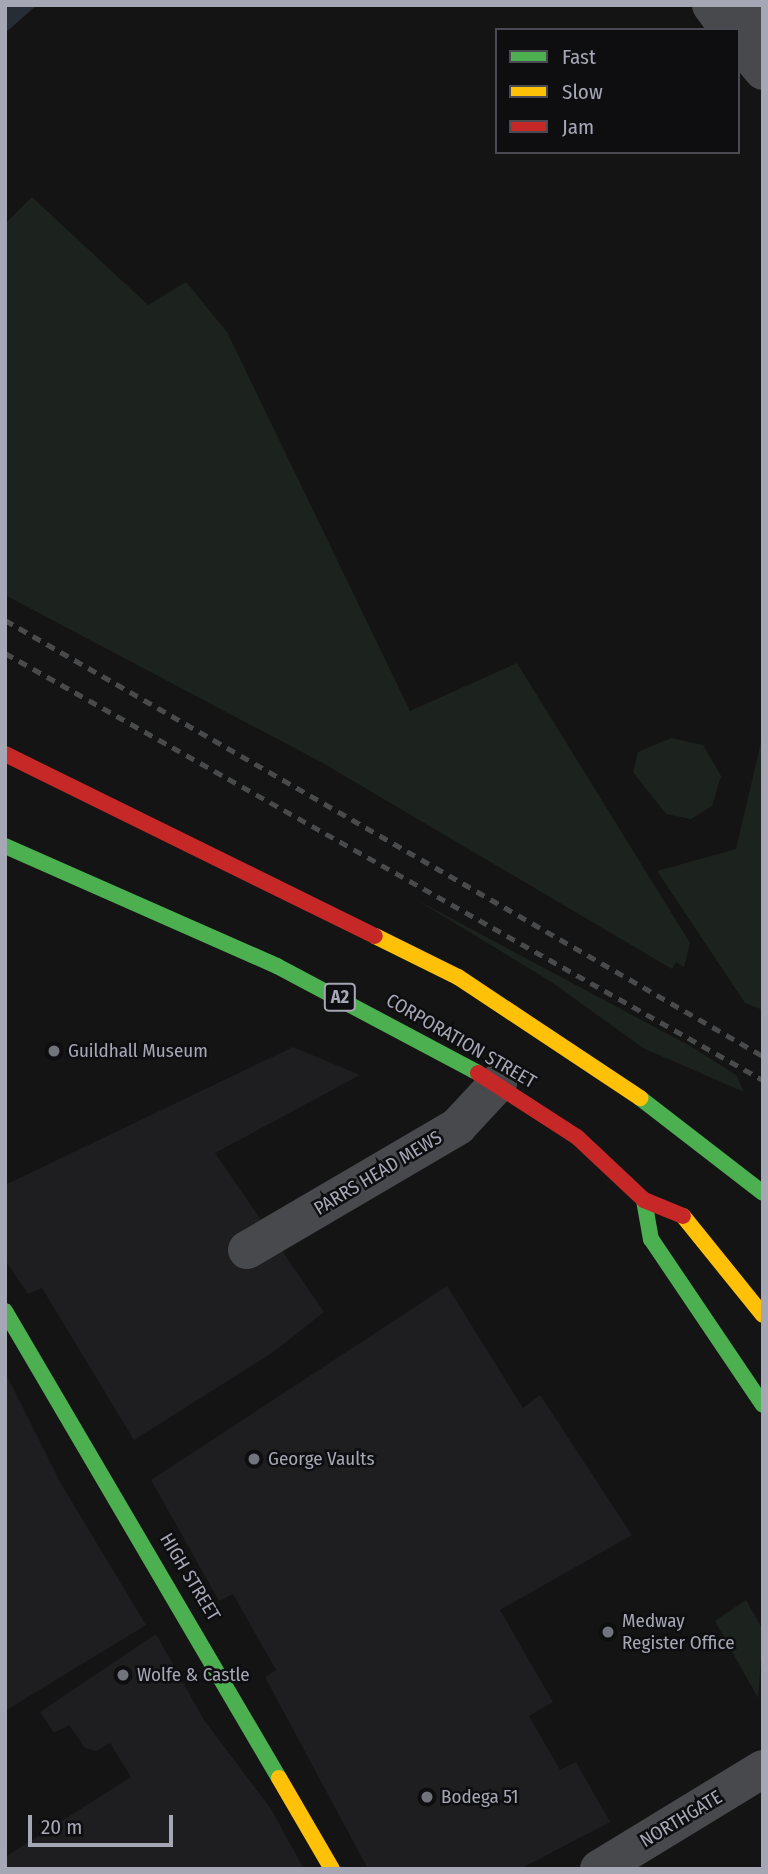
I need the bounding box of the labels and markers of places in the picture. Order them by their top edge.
place label: Guildhall Museum [68,1040,208,1062]
marker: Guildhall Museum [46,1043,62,1059]
place label: George Vaults [268,1448,375,1470]
marker: George Vaults [246,1451,262,1467]
place label: Medway Register Office [622,1610,735,1654]
marker: Medway Register Office [600,1624,616,1640]
place label: Wolfe & Castle [137,1664,250,1686]
marker: Wolfe & Castle [115,1667,131,1683]
place label: Bodega 51 [441,1786,519,1808]
marker: Bodega 51 [419,1789,435,1805]

